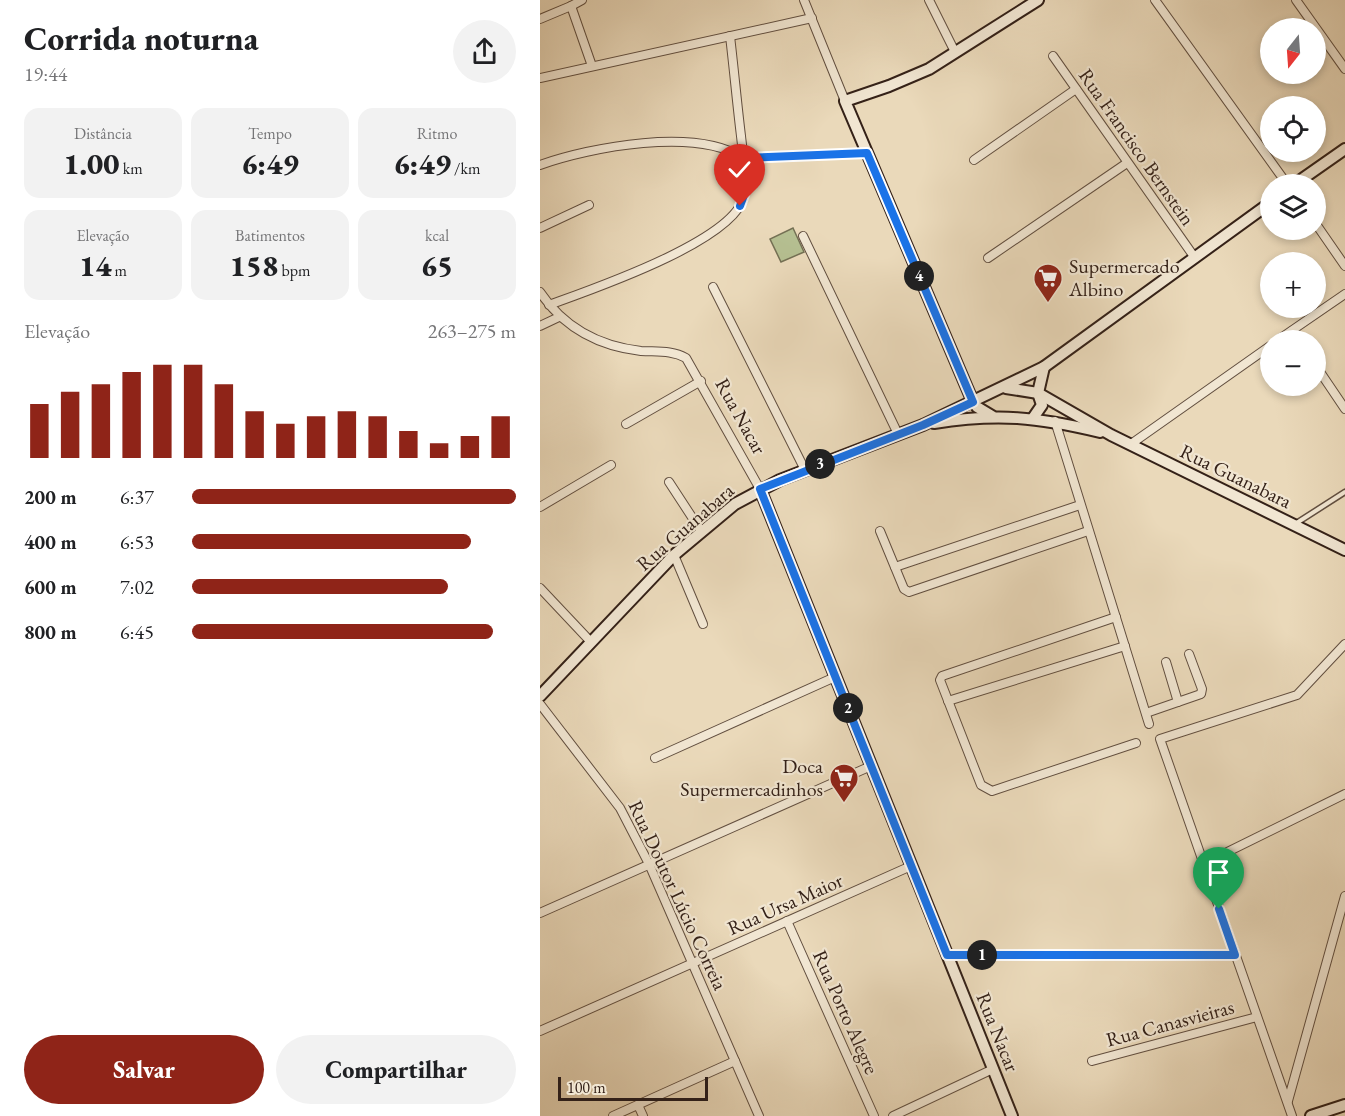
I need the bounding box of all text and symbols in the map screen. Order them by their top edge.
text: Corrida noturna [24,17,258,60]
north arrow [1260,18,1326,84]
map controls [1260,18,1326,396]
button: share [453,20,516,83]
text: 19:44 [24,61,67,87]
street label: Rua Francisco Bernstein [1073,63,1201,231]
button: locate [1260,96,1326,162]
text: Distância [74,123,132,144]
text: Tempo [248,123,292,144]
text: Ritmo [417,123,457,144]
text: 1.00 [63,144,119,183]
text: 6:49 [241,144,299,183]
text: 6:49 [394,144,451,183]
pin [714,144,765,206]
icon: check [723,153,756,186]
text: km [119,158,143,179]
text: /km [451,158,480,179]
button: layers [1260,174,1326,240]
text: Elevação [77,225,129,246]
text: Batimentos [235,225,305,246]
text: kcal [425,225,449,246]
text: 14 [79,246,111,285]
text: 158 [230,246,278,285]
text: 65 [421,246,453,285]
button: + [1260,252,1326,318]
place label: Supermercado Albino [1068,253,1180,302]
text: m [111,260,127,281]
text: bpm [278,260,310,281]
pin: 4 [904,261,934,291]
supermarket icon: Supermercado Albino [1032,262,1064,304]
text: 4 [915,265,923,286]
text: Elevação [24,318,90,344]
text: 263–275 m [428,318,516,344]
button: − [1260,330,1326,396]
street label: Rua Nacar [709,373,773,459]
street label: Rua Guanabara [1176,438,1296,514]
pin: 3 [805,449,835,479]
text: 3 [816,453,824,474]
street label: Rua Guanabara [631,478,739,576]
text: 200 m [24,484,77,510]
text: 6:37 [120,484,154,510]
text: 400 m [24,529,77,555]
text: 6:53 [120,529,154,555]
text: 600 m [24,574,77,600]
text: 7:02 [120,574,154,600]
text: 800 m [24,619,77,645]
text: 6:45 [120,619,154,645]
pin: 2 [833,693,863,723]
text: 2 [844,697,852,718]
place label: Doca Supermercadinhos [680,753,823,802]
supermarket icon: Doca Supermercadinhos [828,762,860,804]
street label: Rua Doutor Lúcio Correia [623,796,733,994]
pin [1193,847,1244,909]
icon: arrive [1202,856,1235,889]
street label: Rua Ursa Maior [723,867,847,941]
pin: 1 [967,940,997,970]
text: 1 [978,944,986,965]
street label: Rua Porto Alegre [807,946,885,1078]
street label: Rua Nacar [970,989,1026,1076]
street label: Rua Canasvieiras [1103,993,1237,1053]
button: Salvar [24,1035,264,1104]
button: Compartilhar [276,1035,516,1104]
scale bar [558,1074,708,1102]
text: 100 m [567,1077,606,1098]

